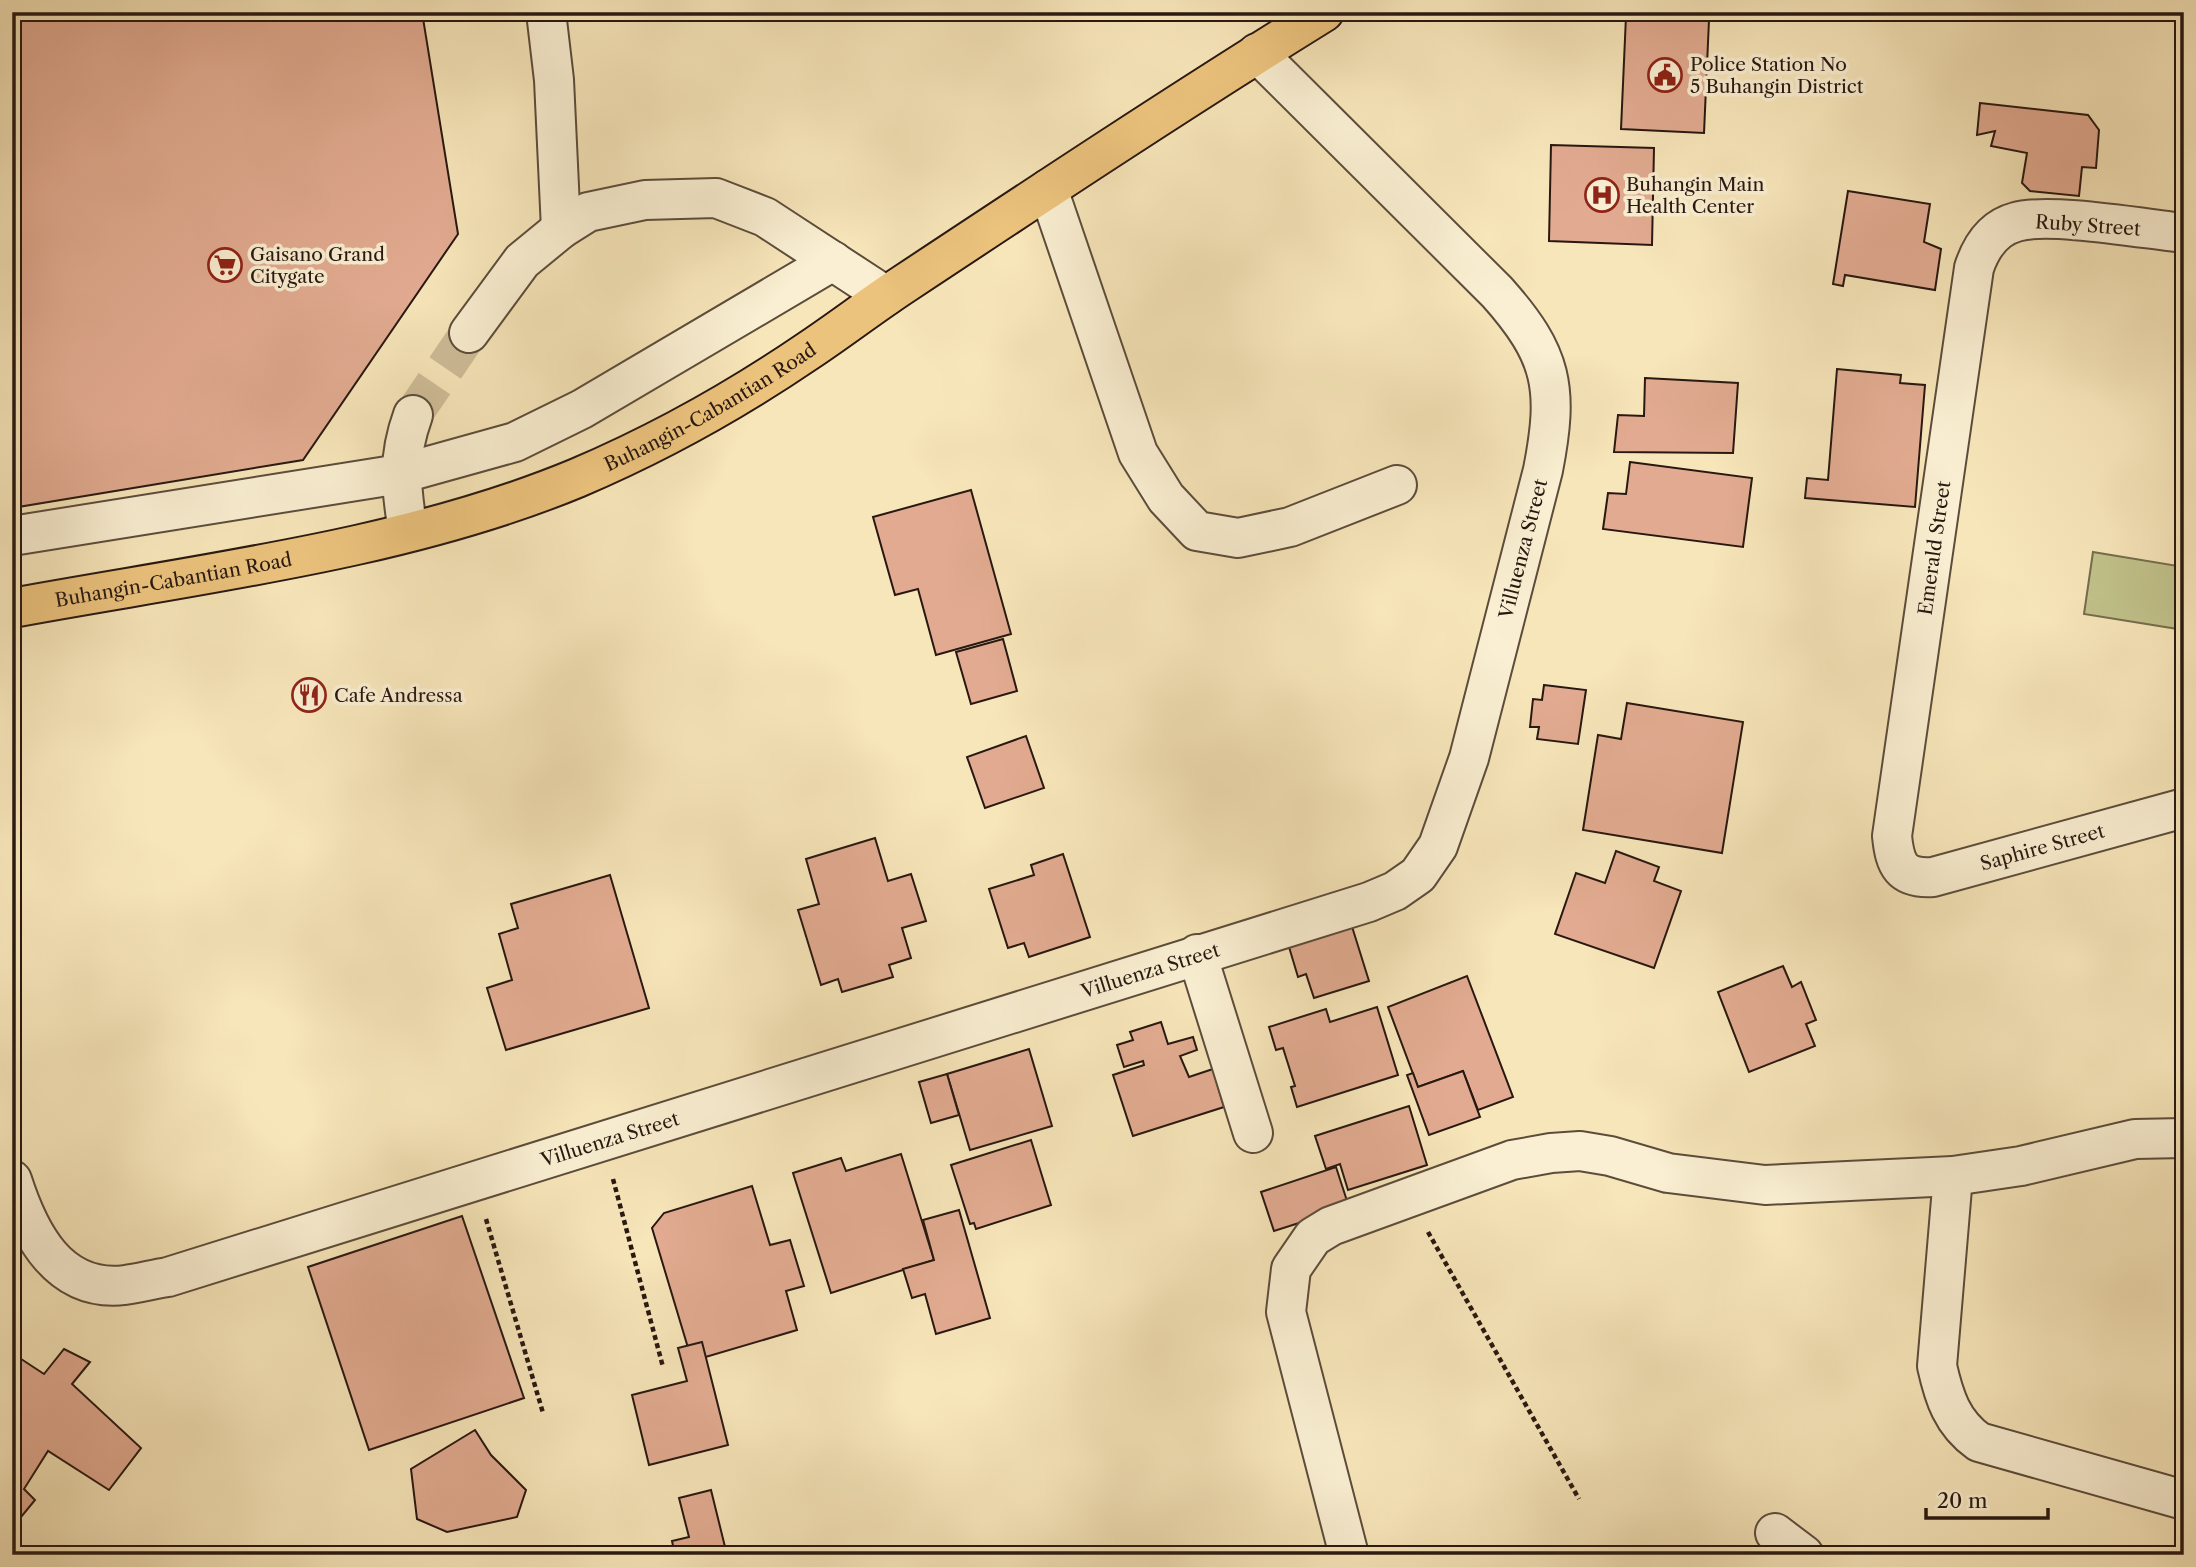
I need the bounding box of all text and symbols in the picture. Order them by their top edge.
place label: Police Station No 5 Buhangin District [1690,53,1864,98]
public building icon: Police Station No 5 Buhangin District [1646,56,1684,94]
place label: Buhangin Main Health Center [1626,173,1764,218]
hospital icon: Buhangin Main Health Center [1583,176,1621,214]
street label: Ruby Street [2035,210,2142,241]
place label: Gaisano Grand Citygate [250,243,385,288]
supermarket icon: Gaisano Grand Citygate [206,246,244,284]
street label: Buhangin-Cabantian Road [601,338,821,476]
street label: Villuenza Street [1494,476,1552,622]
street label: Emerald Street [1914,479,1955,617]
street label: Buhangin-Cabantian Road [53,548,294,612]
restaurant icon: Cafe Andressa [290,676,328,714]
place label: Cafe Andressa [334,684,463,707]
street label: Saphire Street [1978,819,2107,876]
street label: Villuenza Street [1077,938,1223,1003]
street label: Villuenza Street [537,1107,682,1172]
scale bar [1926,1476,2049,1520]
text: 20 m [1937,1488,1988,1513]

